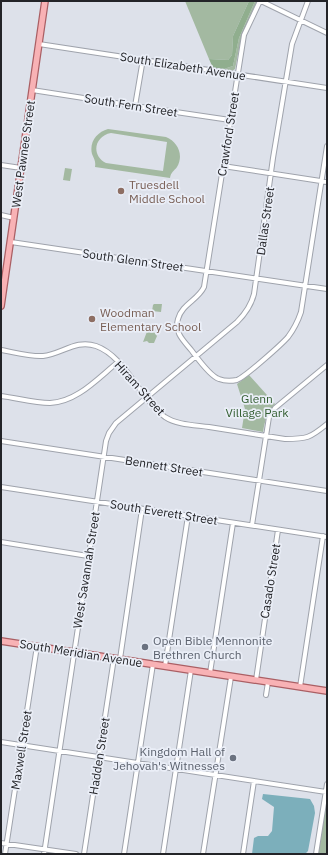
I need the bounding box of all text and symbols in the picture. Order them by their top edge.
street label: South Elizabeth Avenue [119,49,247,83]
street label: South Fern Street [83,90,179,120]
street label: Crawford Street [214,91,242,177]
street label: West Pawnee Street [8,99,38,209]
place label: Truesdell Middle School [129,177,205,206]
marker: Truesdell Middle School [116,186,126,196]
street label: Dallas Street [253,186,277,256]
street label: South Glenn Street [81,245,185,275]
place label: Woodman Elementary School [100,305,201,334]
marker: Woodman Elementary School [87,314,97,324]
street label: Hiram Street [112,358,168,418]
park label: Glenn Village Park [225,391,289,420]
street label: Bennett Street [124,452,204,480]
street label: South Everett Street [109,496,219,528]
street label: West Savannah Street [69,511,103,629]
street label: Casado Street [257,543,283,619]
place label: Open Bible Mennonite Brethren Church [153,633,273,662]
street label: South Meridian Avenue [18,636,144,670]
marker: Open Bible Mennonite Brethren Church [140,642,150,652]
street label: Maxwell Street [7,709,35,791]
street label: Hadden Street [85,716,113,796]
place label: Kingdom Hall of Jehovah's Witnesses [113,744,225,773]
marker: Kingdom Hall of Jehovah's Witnesses [228,753,238,763]

